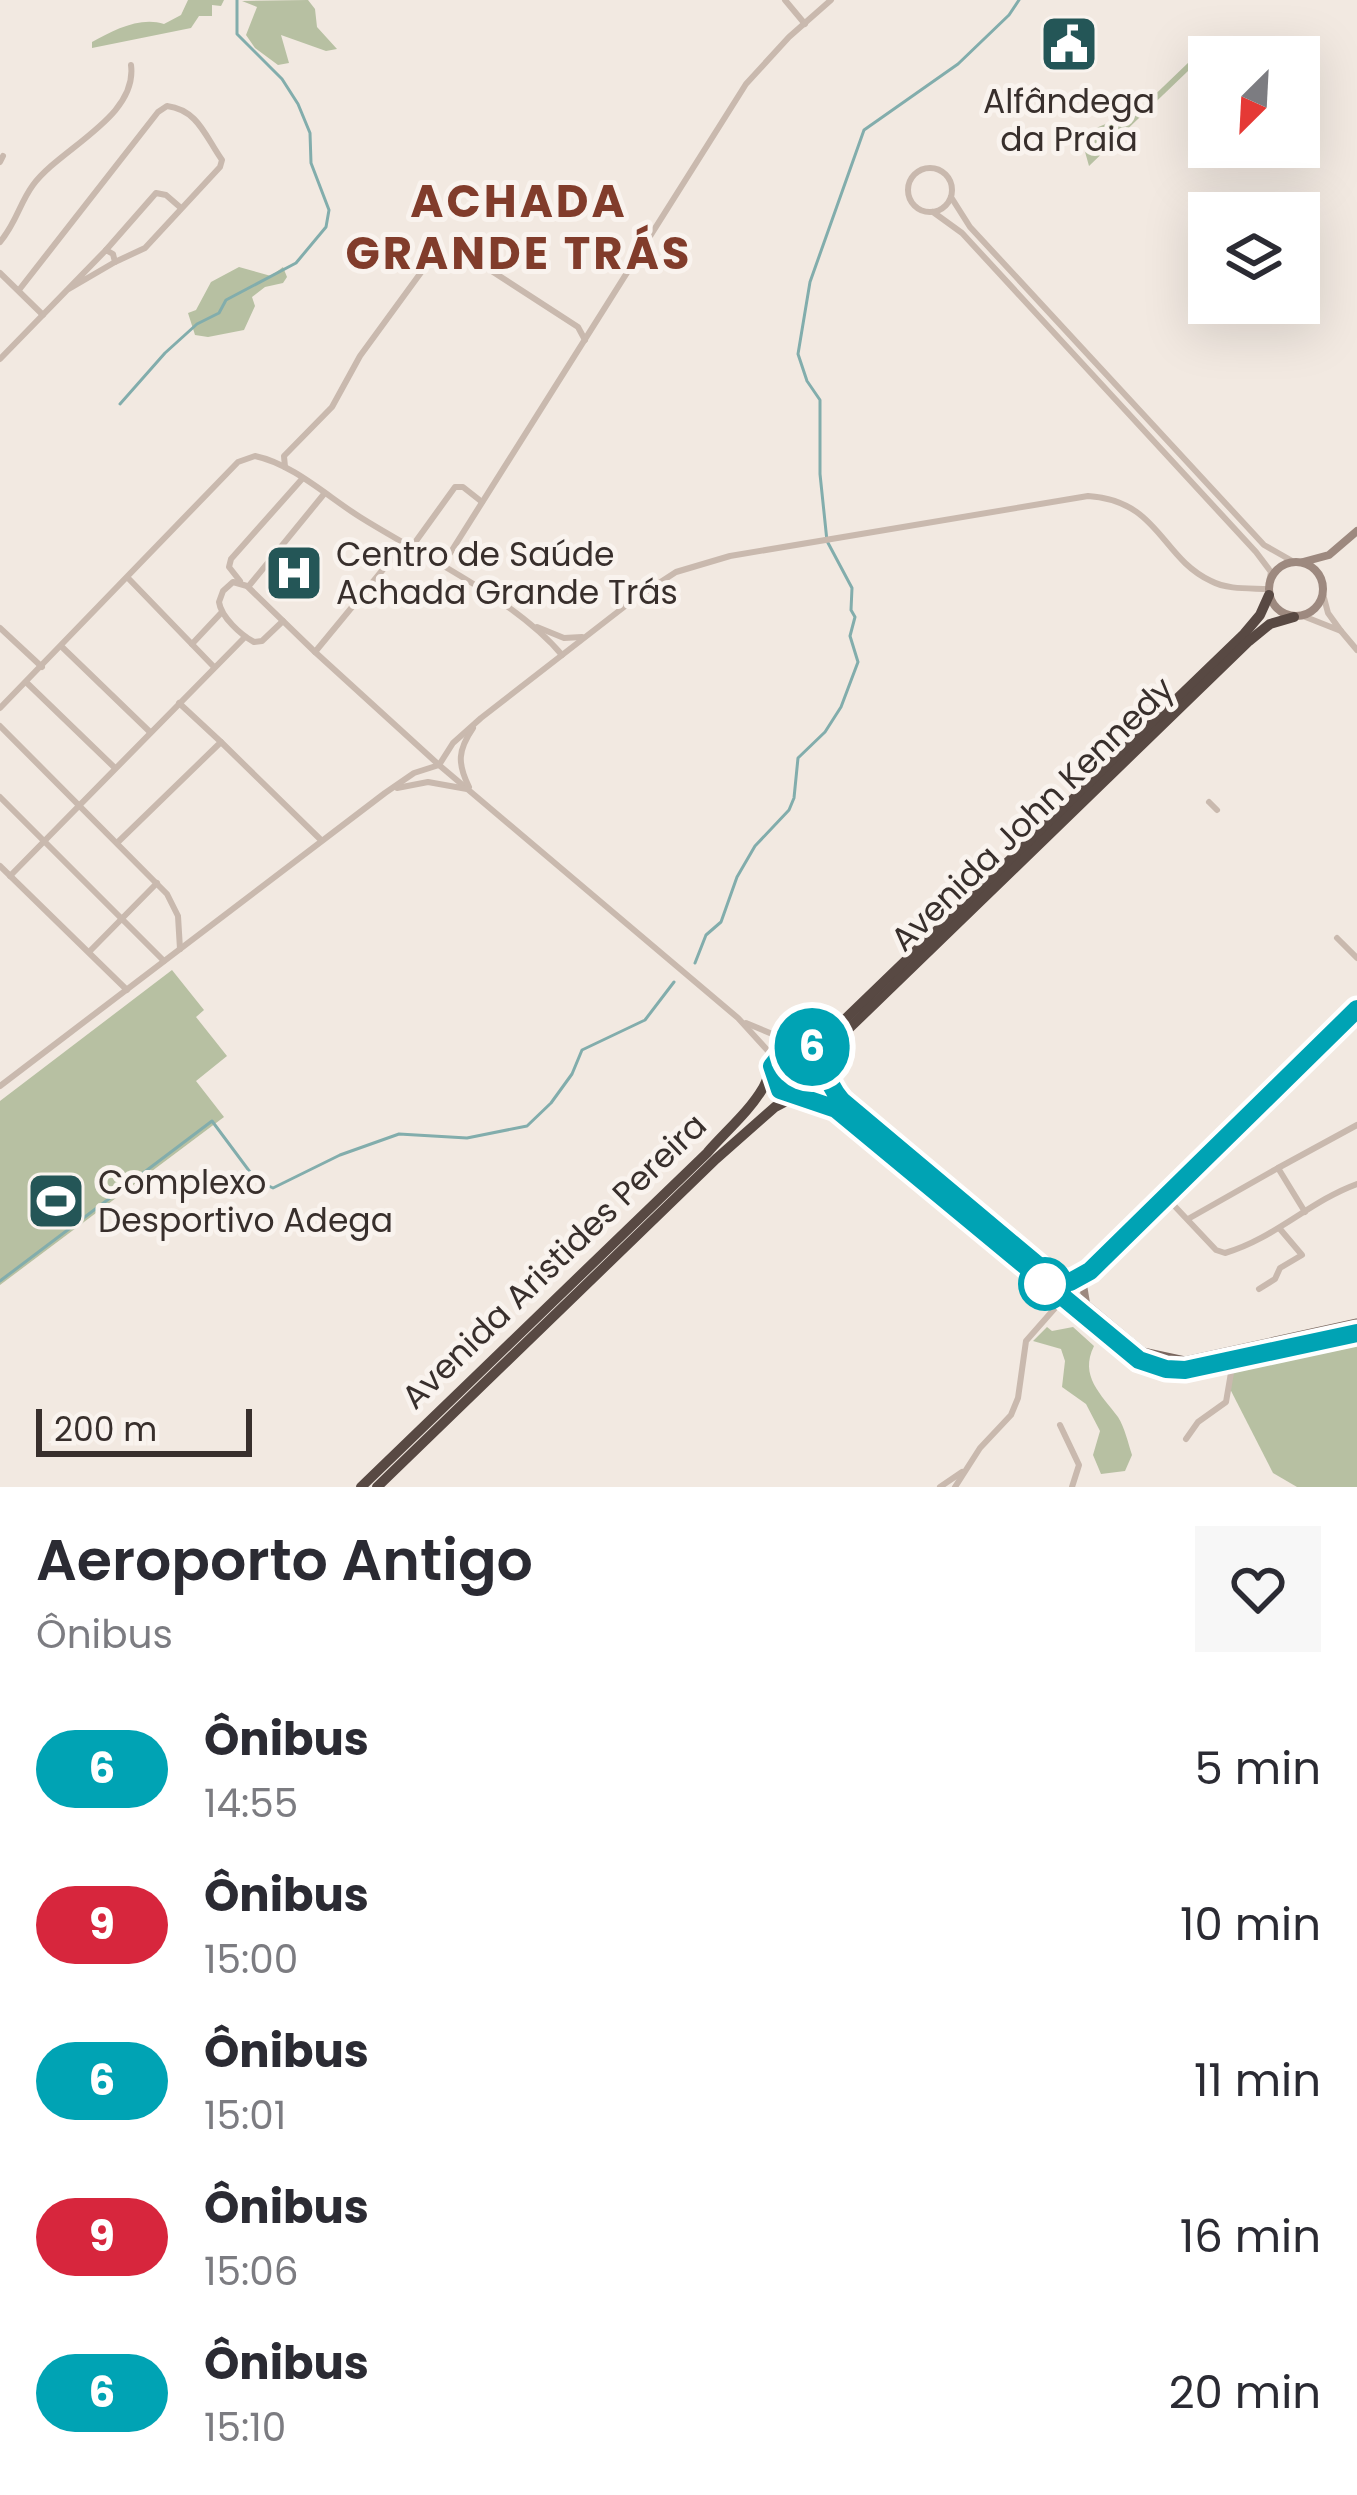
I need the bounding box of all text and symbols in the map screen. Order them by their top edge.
public building icon: Alfândega da Praia [1038,13,1100,75]
north arrow [1188,36,1320,168]
map controls [1188,36,1320,324]
place label: Alfândega da Praia [983,78,1155,163]
district label: ACHADA GRANDE TRÁS [345,170,693,285]
button: layers [1188,192,1320,324]
place label: Centro de Saúde Achada Grande Trás [336,531,678,616]
hospital icon: Centro de Saúde Achada Grande Trás [263,542,325,604]
street label: Avenida John Kennedy [880,666,1184,962]
line badge: 6 [773,1008,851,1086]
text: 6 [799,1017,825,1076]
street label: Avenida Aristides Pereira [391,1102,717,1420]
place label: Complexo Desportivo Adega [98,1159,393,1244]
sports icon: Complexo Desportivo Adega [25,1170,87,1232]
unlabelled marker [1020,1259,1070,1309]
scale bar [36,1403,252,1456]
text: 200 m [54,1406,157,1453]
text: Aeroporto Antigo [36,1520,533,1600]
button: heart [1195,1526,1321,1652]
text: Ônibus [36,1607,173,1662]
text: Ônibus [204,1708,369,1771]
text: 5 min [1195,1737,1321,1800]
text: 6 [89,1739,115,1798]
text: 14:55 [204,1776,298,1831]
text: Ônibus [204,1864,369,1927]
text: 10 min [1180,1893,1321,1956]
text: 9 [89,1895,115,1954]
text: 15:00 [204,1932,298,1987]
text: Ônibus [204,2020,369,2083]
text: 11 min [1194,2049,1321,2112]
text: 6 [89,2051,115,2110]
text: 15:01 [204,2088,286,2143]
text: Ônibus [204,2176,369,2239]
text: 16 min [1180,2205,1321,2268]
text: 9 [89,2207,115,2266]
text: 15:06 [204,2244,299,2299]
text: Ônibus [204,2332,369,2395]
text: 20 min [1169,2361,1321,2424]
text: 6 [89,2363,115,2422]
text: 15:10 [204,2400,286,2455]

